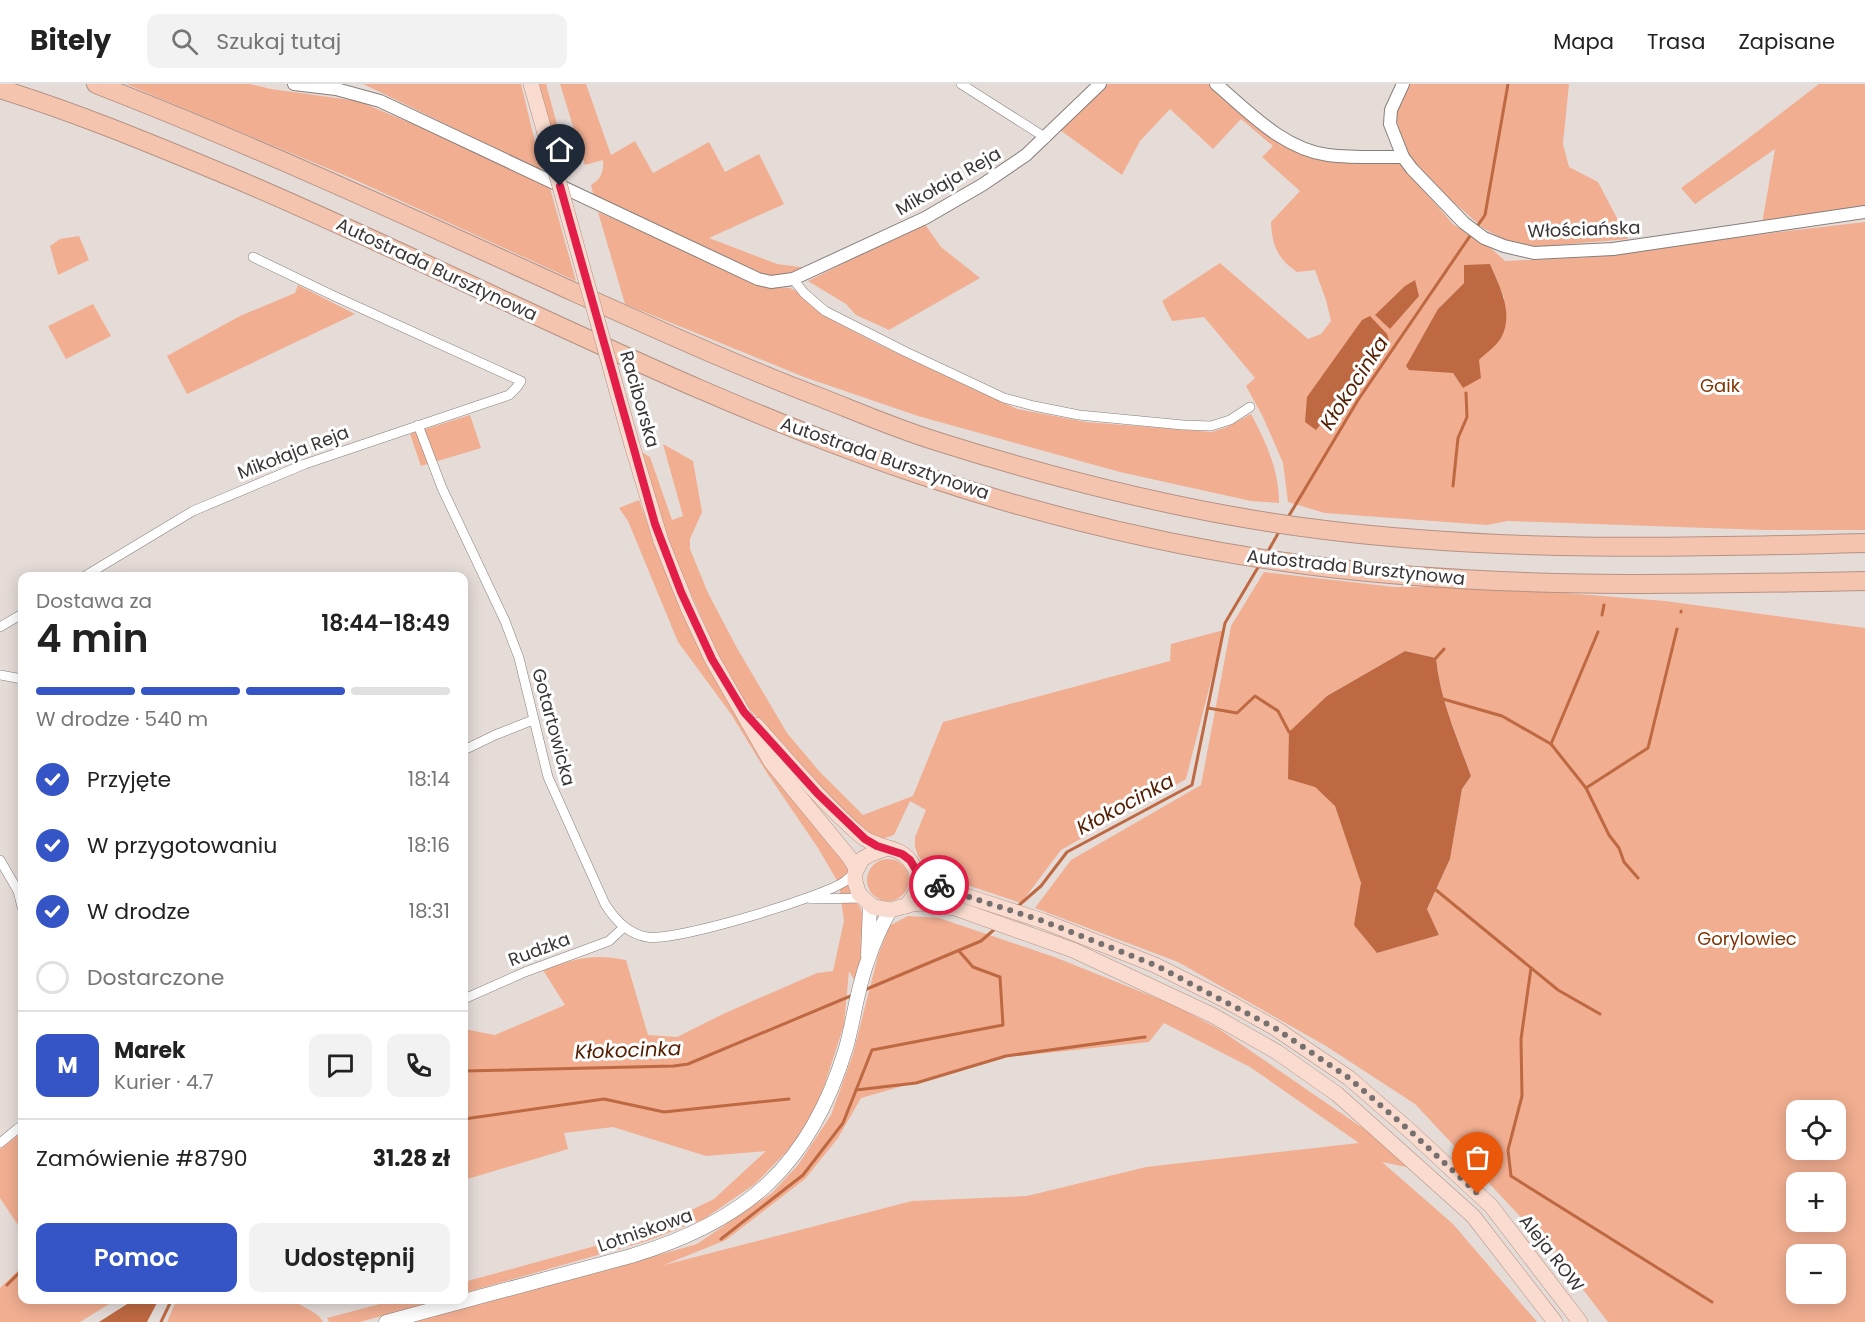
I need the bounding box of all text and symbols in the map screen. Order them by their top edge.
search box [147,14,567,68]
text: Bitely [30,21,111,60]
icon: search [168,25,201,58]
text: Szukaj tutaj [216,26,341,57]
text: Mapa [1553,27,1614,56]
text: Trasa [1647,27,1705,56]
text: Zapisane [1738,27,1835,56]
pin [534,124,585,186]
icon: home [543,133,576,166]
street label: Mikołaja Reja [891,141,1005,221]
street label: Autostrada Bursztynowa [332,211,542,327]
street label: Włościańska [1527,215,1641,243]
water label: Kłokocinka [1313,331,1395,435]
street label: Raciborska [614,348,666,450]
park label: Gaik [1700,373,1741,398]
street label: Autostrada Bursztynowa [777,410,993,506]
street label: Mikołaja Reja [234,419,352,485]
street label: Autostrada Bursztynowa [1246,543,1466,591]
text: Dostawa za [36,587,152,615]
text: 18:44–18:49 [321,608,450,639]
text: 4 min [36,611,149,666]
street label: Gotartowicka [526,666,582,788]
text: W drodze · 540 m [36,705,208,733]
icon: check [36,763,69,796]
text: Przyjęte [87,764,171,795]
text: 18:14 [408,765,450,793]
water label: Kłokocinka [1071,767,1179,841]
icon: check [36,829,69,862]
text: W przygotowaniu [87,830,277,861]
text: 18:16 [408,831,450,859]
courier [909,855,969,915]
icon: bike [923,869,956,902]
icon: check [36,895,69,928]
text: W drodze [87,896,190,927]
text: 18:31 [409,897,450,925]
street label: Rudzka [505,926,573,972]
park label: Gorylowiec [1697,926,1797,951]
text: Dostarczone [87,962,224,993]
button: chat [309,1034,372,1097]
button: phone [387,1034,450,1097]
water label: Kłokocinka [574,1034,682,1066]
text: Marek [114,1035,186,1066]
text: M [57,1050,78,1081]
text: Kurier · 4.7 [114,1068,214,1096]
map controls [1786,1100,1846,1304]
button: locate [1786,1100,1846,1160]
pin [1452,1132,1503,1194]
icon: bag [1461,1141,1494,1174]
text: Zamówienie #8790 [36,1143,248,1174]
text: 31.28 zł [373,1143,450,1174]
button: + [1786,1172,1846,1232]
street label: Lotniskowa [594,1202,696,1258]
street label: Aleja ROW [1514,1209,1590,1297]
button: Pomoc [36,1223,237,1292]
button: Udostępnij [249,1223,450,1292]
button: − [1786,1244,1846,1304]

